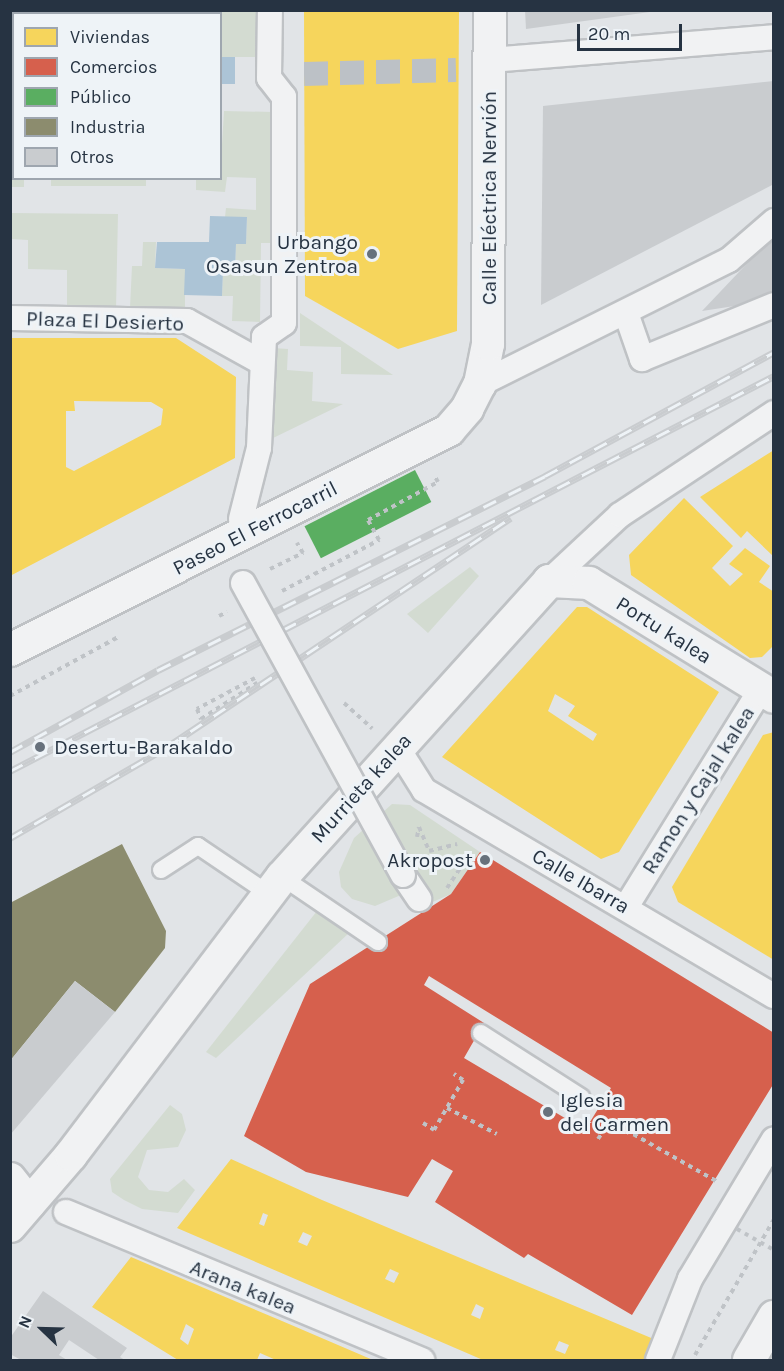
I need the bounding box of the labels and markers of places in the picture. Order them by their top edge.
place label: Urbango Osasun Zentroa [206,229,358,279]
marker: Urbango Osasun Zentroa [363,245,381,263]
place label: Desertu-Barakaldo [54,734,233,760]
marker: Desertu-Barakaldo [31,738,49,756]
place label: Akropost [387,847,473,873]
marker: Akropost [478,853,492,867]
place label: Iglesia del Carmen [560,1087,669,1137]
marker: Iglesia del Carmen [541,1105,555,1119]

